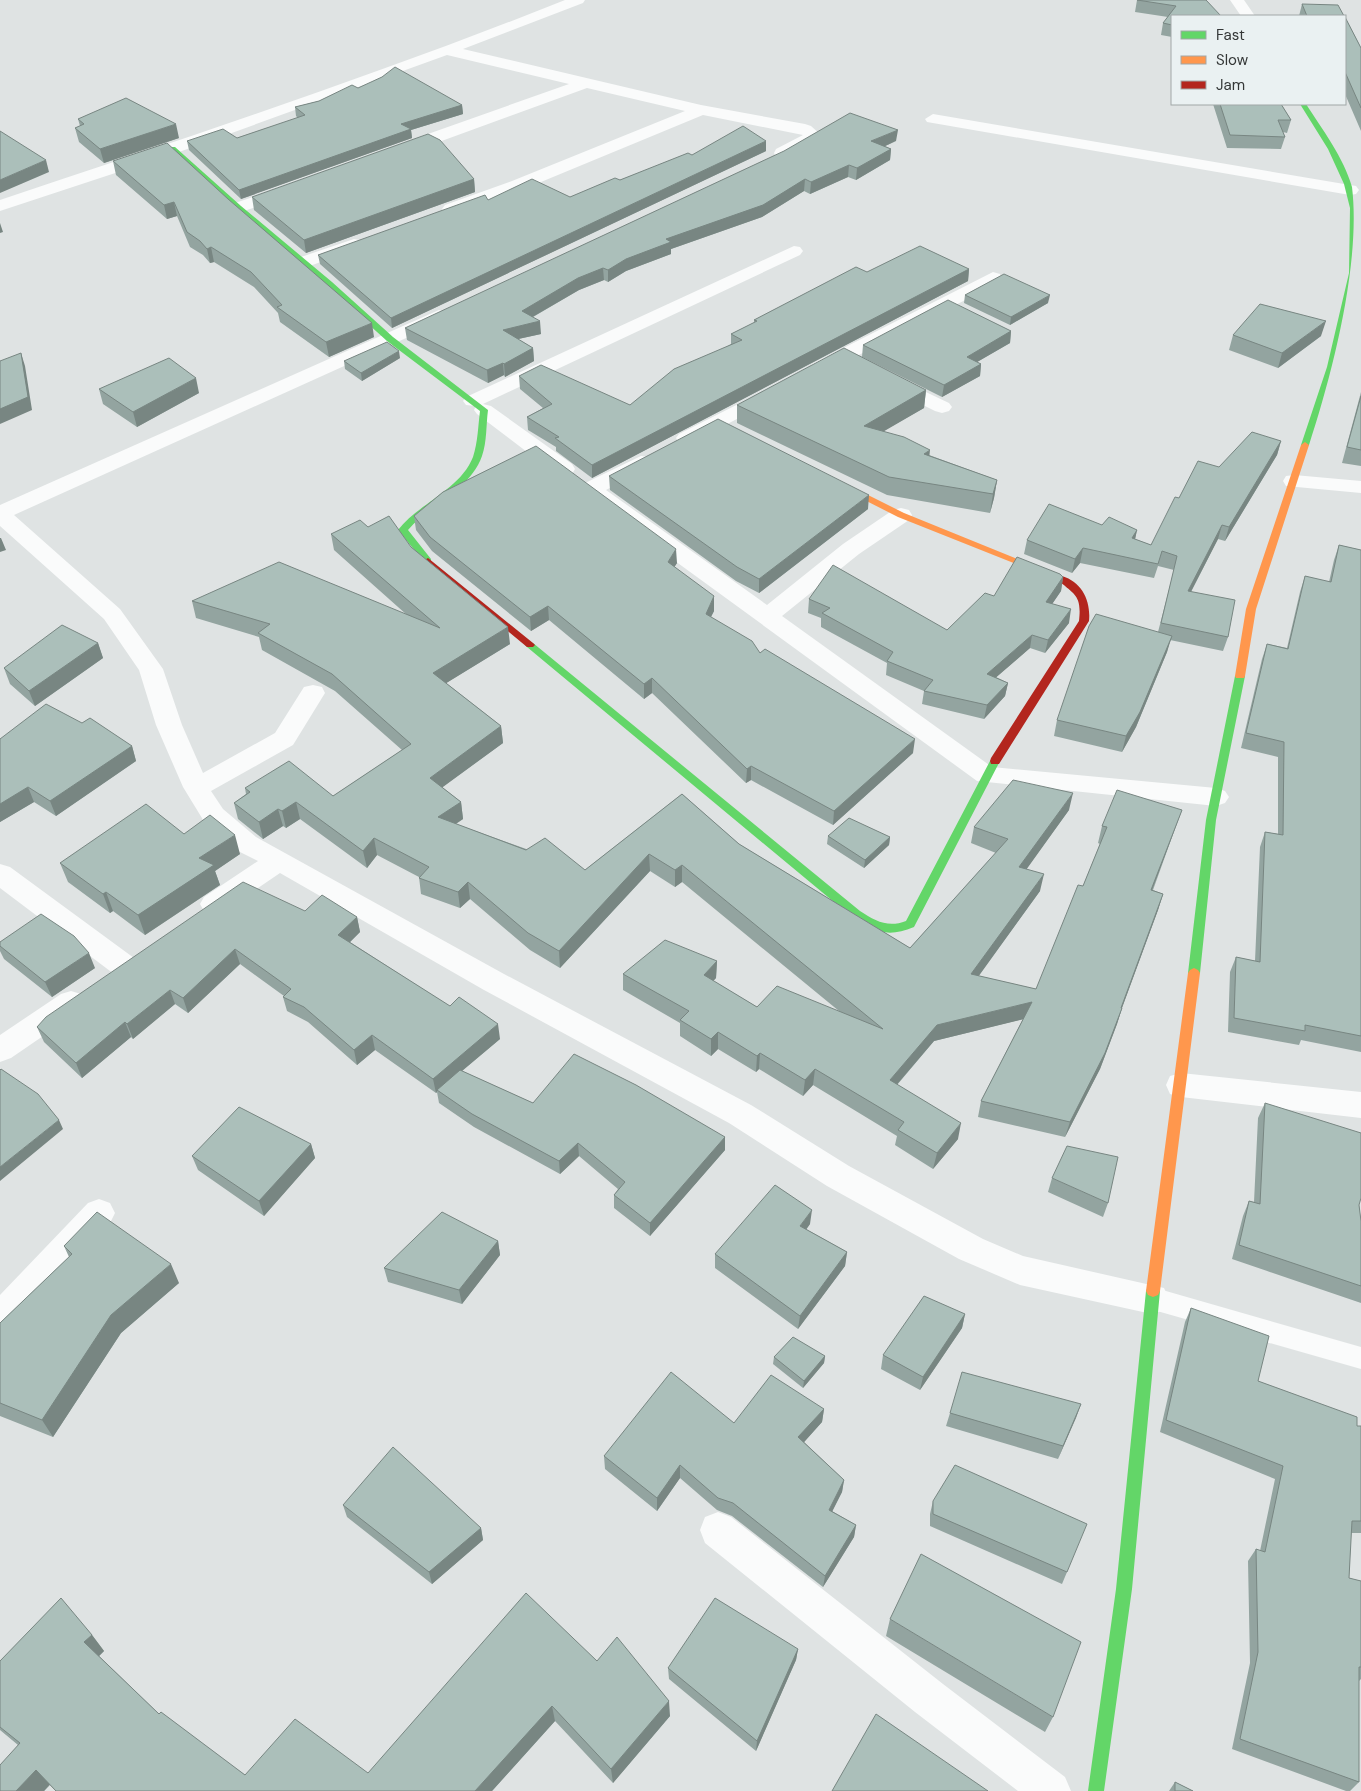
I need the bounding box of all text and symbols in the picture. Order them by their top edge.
legend [1171,15,1346,105]
text: Fast [1216,25,1245,45]
text: Slow [1216,50,1249,70]
text: Jam [1216,75,1245,95]

